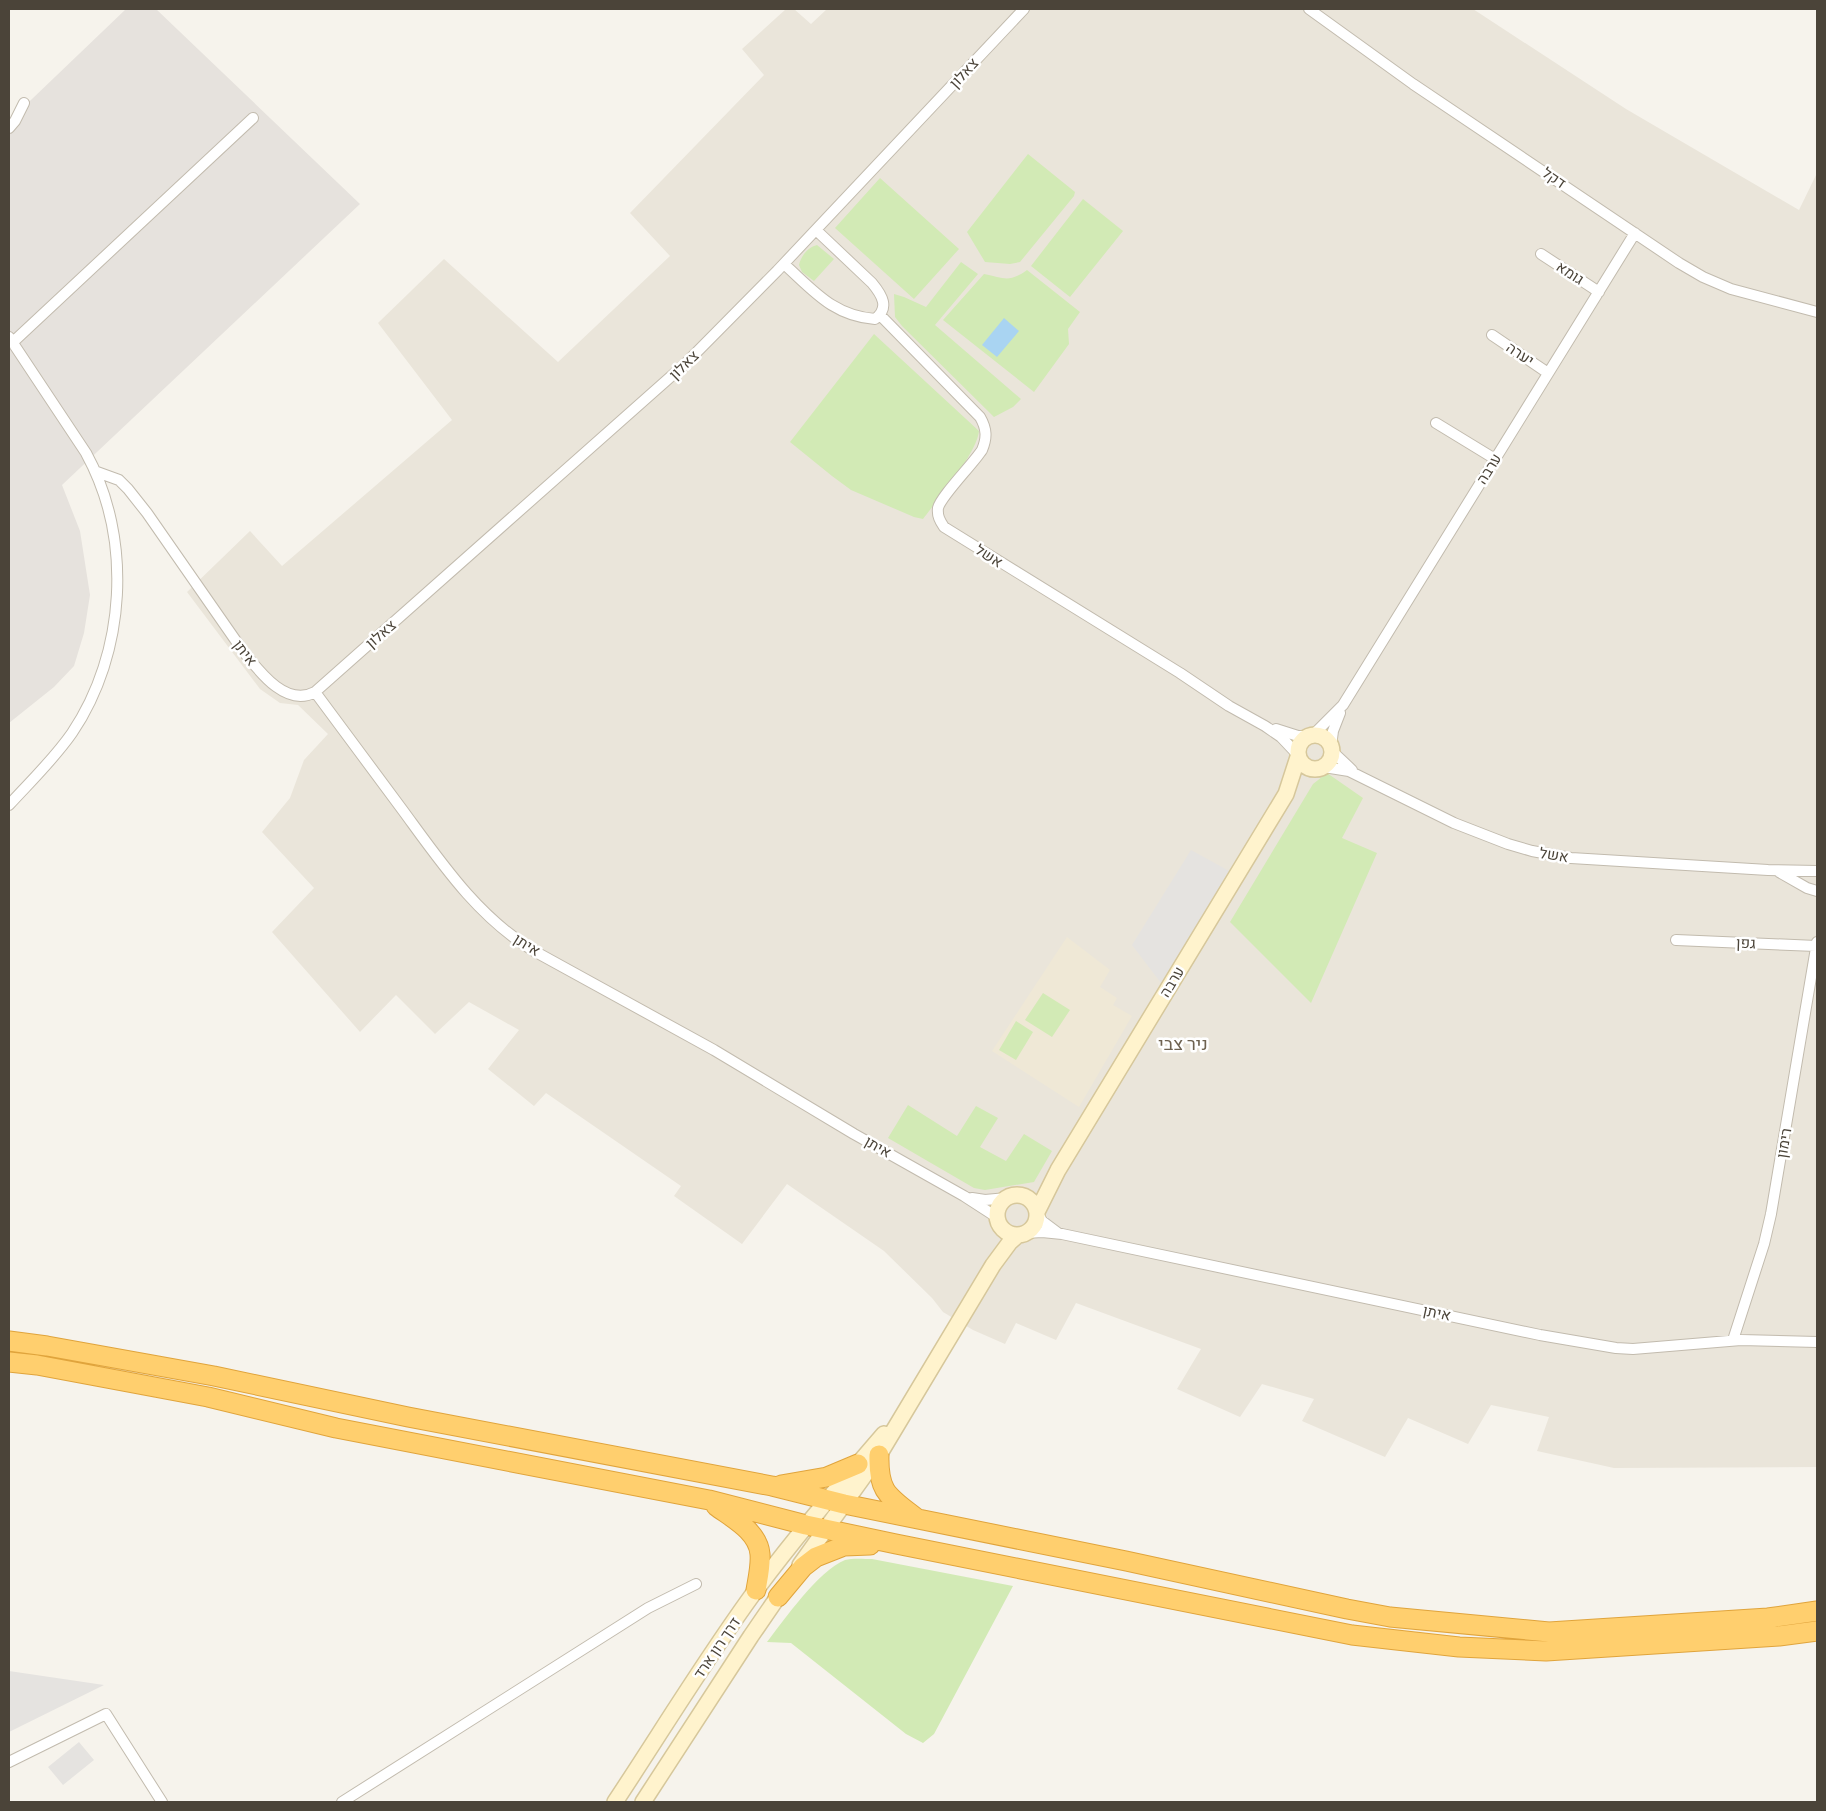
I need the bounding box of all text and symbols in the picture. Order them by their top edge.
street label: צאלון [946,54,982,92]
street label: דקל [1539,164,1569,193]
street label: גומא [1553,257,1587,289]
street label: יערה [1503,338,1537,370]
street label: צאלון [665,347,703,383]
street label: ערבה [1473,450,1505,488]
street label: אשל [972,541,1006,571]
street label: צאלון [362,616,400,652]
street label: איתן [229,636,261,670]
street label: אשל [1538,844,1570,866]
street label: איתן [510,930,544,960]
street label: גפן [1736,934,1756,952]
street label: ערבה [1156,963,1188,1001]
district label: ניר צבי [1158,1033,1208,1055]
street label: רימון [1773,1127,1795,1159]
street label: איתן [861,1132,895,1162]
street label: איתן [1422,1301,1452,1325]
street label: דרך רון ארד [690,1614,744,1682]

